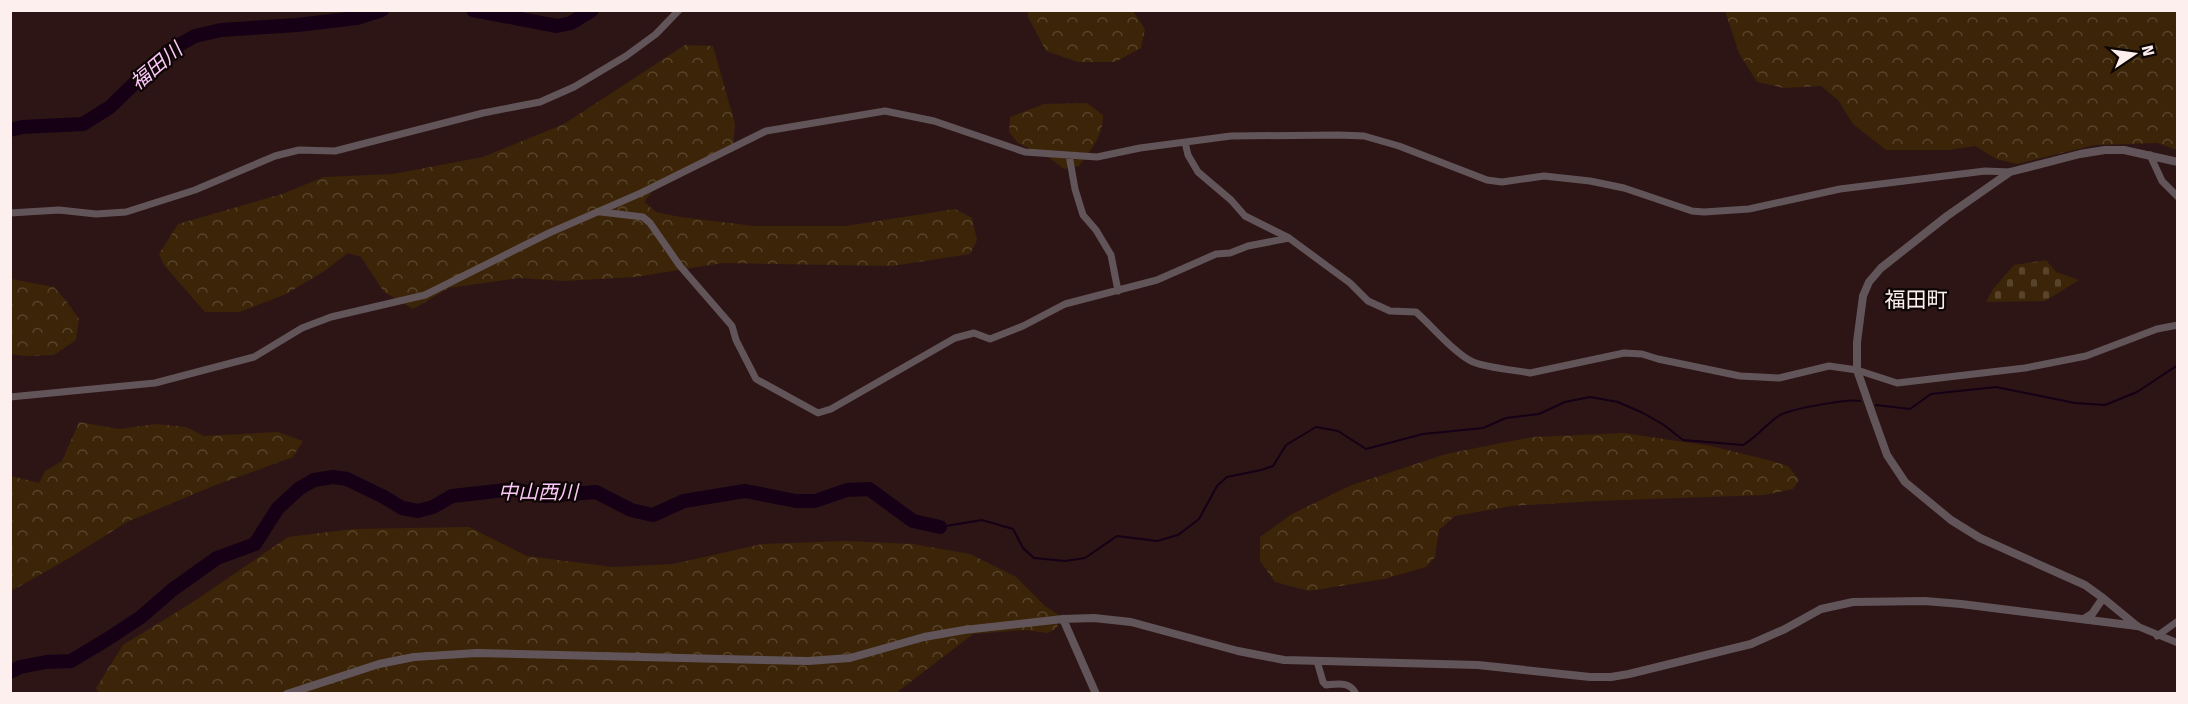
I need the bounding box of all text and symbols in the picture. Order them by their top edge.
north arrow [2104,24,2164,84]
water label: 福田川 [125,36,188,94]
text: N [2138,43,2159,58]
district label: 福田町 [1885,287,1948,313]
water label: 中山西川 [498,480,580,504]

